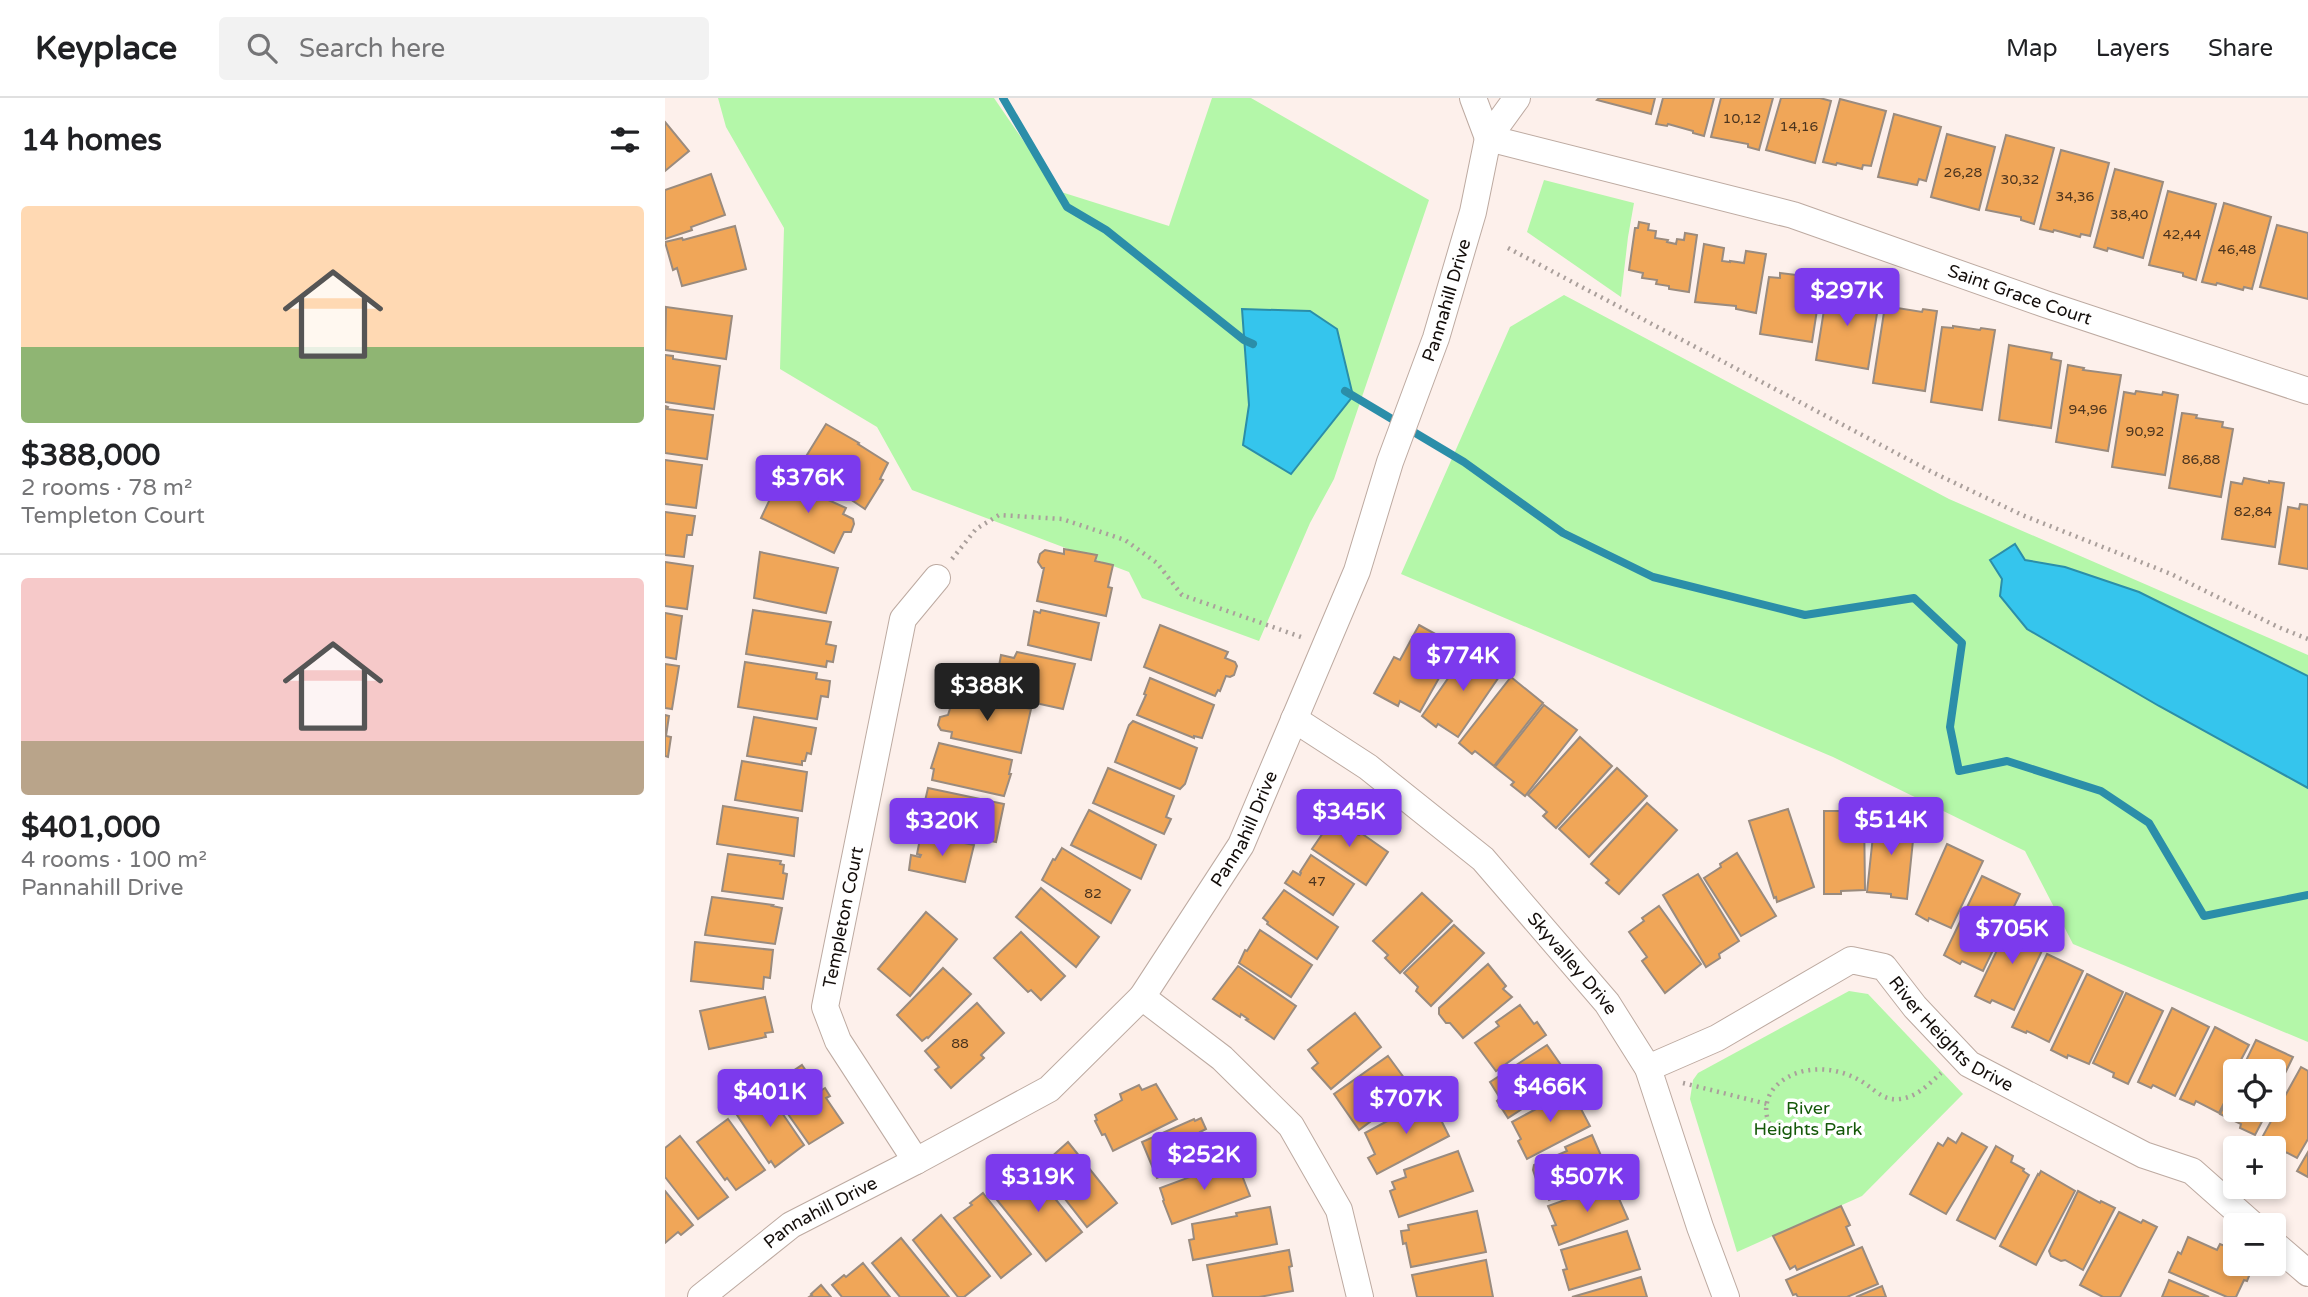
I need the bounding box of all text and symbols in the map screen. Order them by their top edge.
search box [219,17,709,80]
text: Keyplace [35,29,177,68]
icon: search [243,29,281,67]
text: Search here [299,33,445,64]
text: Map [2006,34,2058,63]
text: Layers [2096,34,2170,63]
text: Share [2208,34,2273,63]
house number: 10,12 [1723,110,1761,127]
house number: 14,16 [1780,118,1819,135]
icon: filters [606,121,644,159]
text: 14 homes [21,122,162,159]
house number: 26,28 [1944,164,1983,181]
house number: 30,32 [2001,171,2039,188]
house number: 34,36 [2056,188,2095,205]
house number: 38,40 [2110,206,2148,223]
house number: 42,44 [2163,226,2201,243]
street label: Pannahill Drive [1417,236,1476,365]
house number: 46,48 [2218,241,2256,258]
icon: home [270,251,396,377]
street label: Saint Grace Court [1945,260,2095,330]
pin: $297K [1798,268,1896,328]
text: $297K [1811,277,1883,305]
house number: 94,96 [2069,401,2108,418]
house number: 90,92 [2126,423,2164,440]
text: $388,000 [21,437,160,474]
house number: 86,88 [2182,451,2221,468]
pin: $376K [759,456,857,515]
text: $376K [772,464,844,492]
text: 2 rooms · 78 m² [21,474,192,502]
text: Templeton Court [21,502,205,530]
house number: 82,84 [2234,503,2273,520]
icon: home [270,623,396,749]
pin: $774K [1414,634,1512,693]
text: $774K [1427,642,1499,670]
pin: $388K [938,664,1036,723]
text: $388K [951,672,1023,700]
street label: Pannahill Drive [1206,767,1282,891]
pin: $345K [1300,790,1398,849]
pin: $320K [893,798,991,858]
text: $345K [1313,798,1385,826]
pin: $514K [1842,798,1940,857]
text: $514K [1855,806,1927,834]
text: $320K [906,807,978,835]
text: $401,000 [21,809,160,846]
street label: Templeton Court [818,845,868,990]
text: 4 rooms · 100 m² [21,846,207,874]
house number: 47 [1308,873,1326,890]
text: Pannahill Drive [21,874,184,902]
house number: 82 [1084,885,1102,902]
pin: $705K [1963,906,2061,966]
street label: Skyvalley Drive [1523,908,1622,1019]
text: $705K [1976,915,2048,943]
street label: River Heights Drive [1884,972,2017,1096]
house number: 88 [951,1035,969,1052]
map controls [2223,1059,2286,1276]
button: locate [2223,1059,2286,1122]
pin: $466K [1501,1065,1599,1124]
pin: $401K [721,1070,819,1129]
text: $466K [1514,1073,1586,1101]
pin: $707K [1357,1076,1455,1136]
text: $401K [734,1078,806,1106]
text: $707K [1370,1085,1442,1113]
park label: River Heights Park [1754,1097,1863,1140]
pin: $252K [1155,1132,1253,1192]
button: + [2223,1136,2286,1199]
text: $252K [1168,1141,1240,1169]
pin: $319K [989,1154,1087,1214]
pin: $507K [1538,1154,1636,1214]
text: $319K [1002,1163,1074,1191]
text: $507K [1551,1163,1623,1191]
street label: Pannahill Drive [759,1172,881,1254]
button: − [2223,1213,2286,1276]

